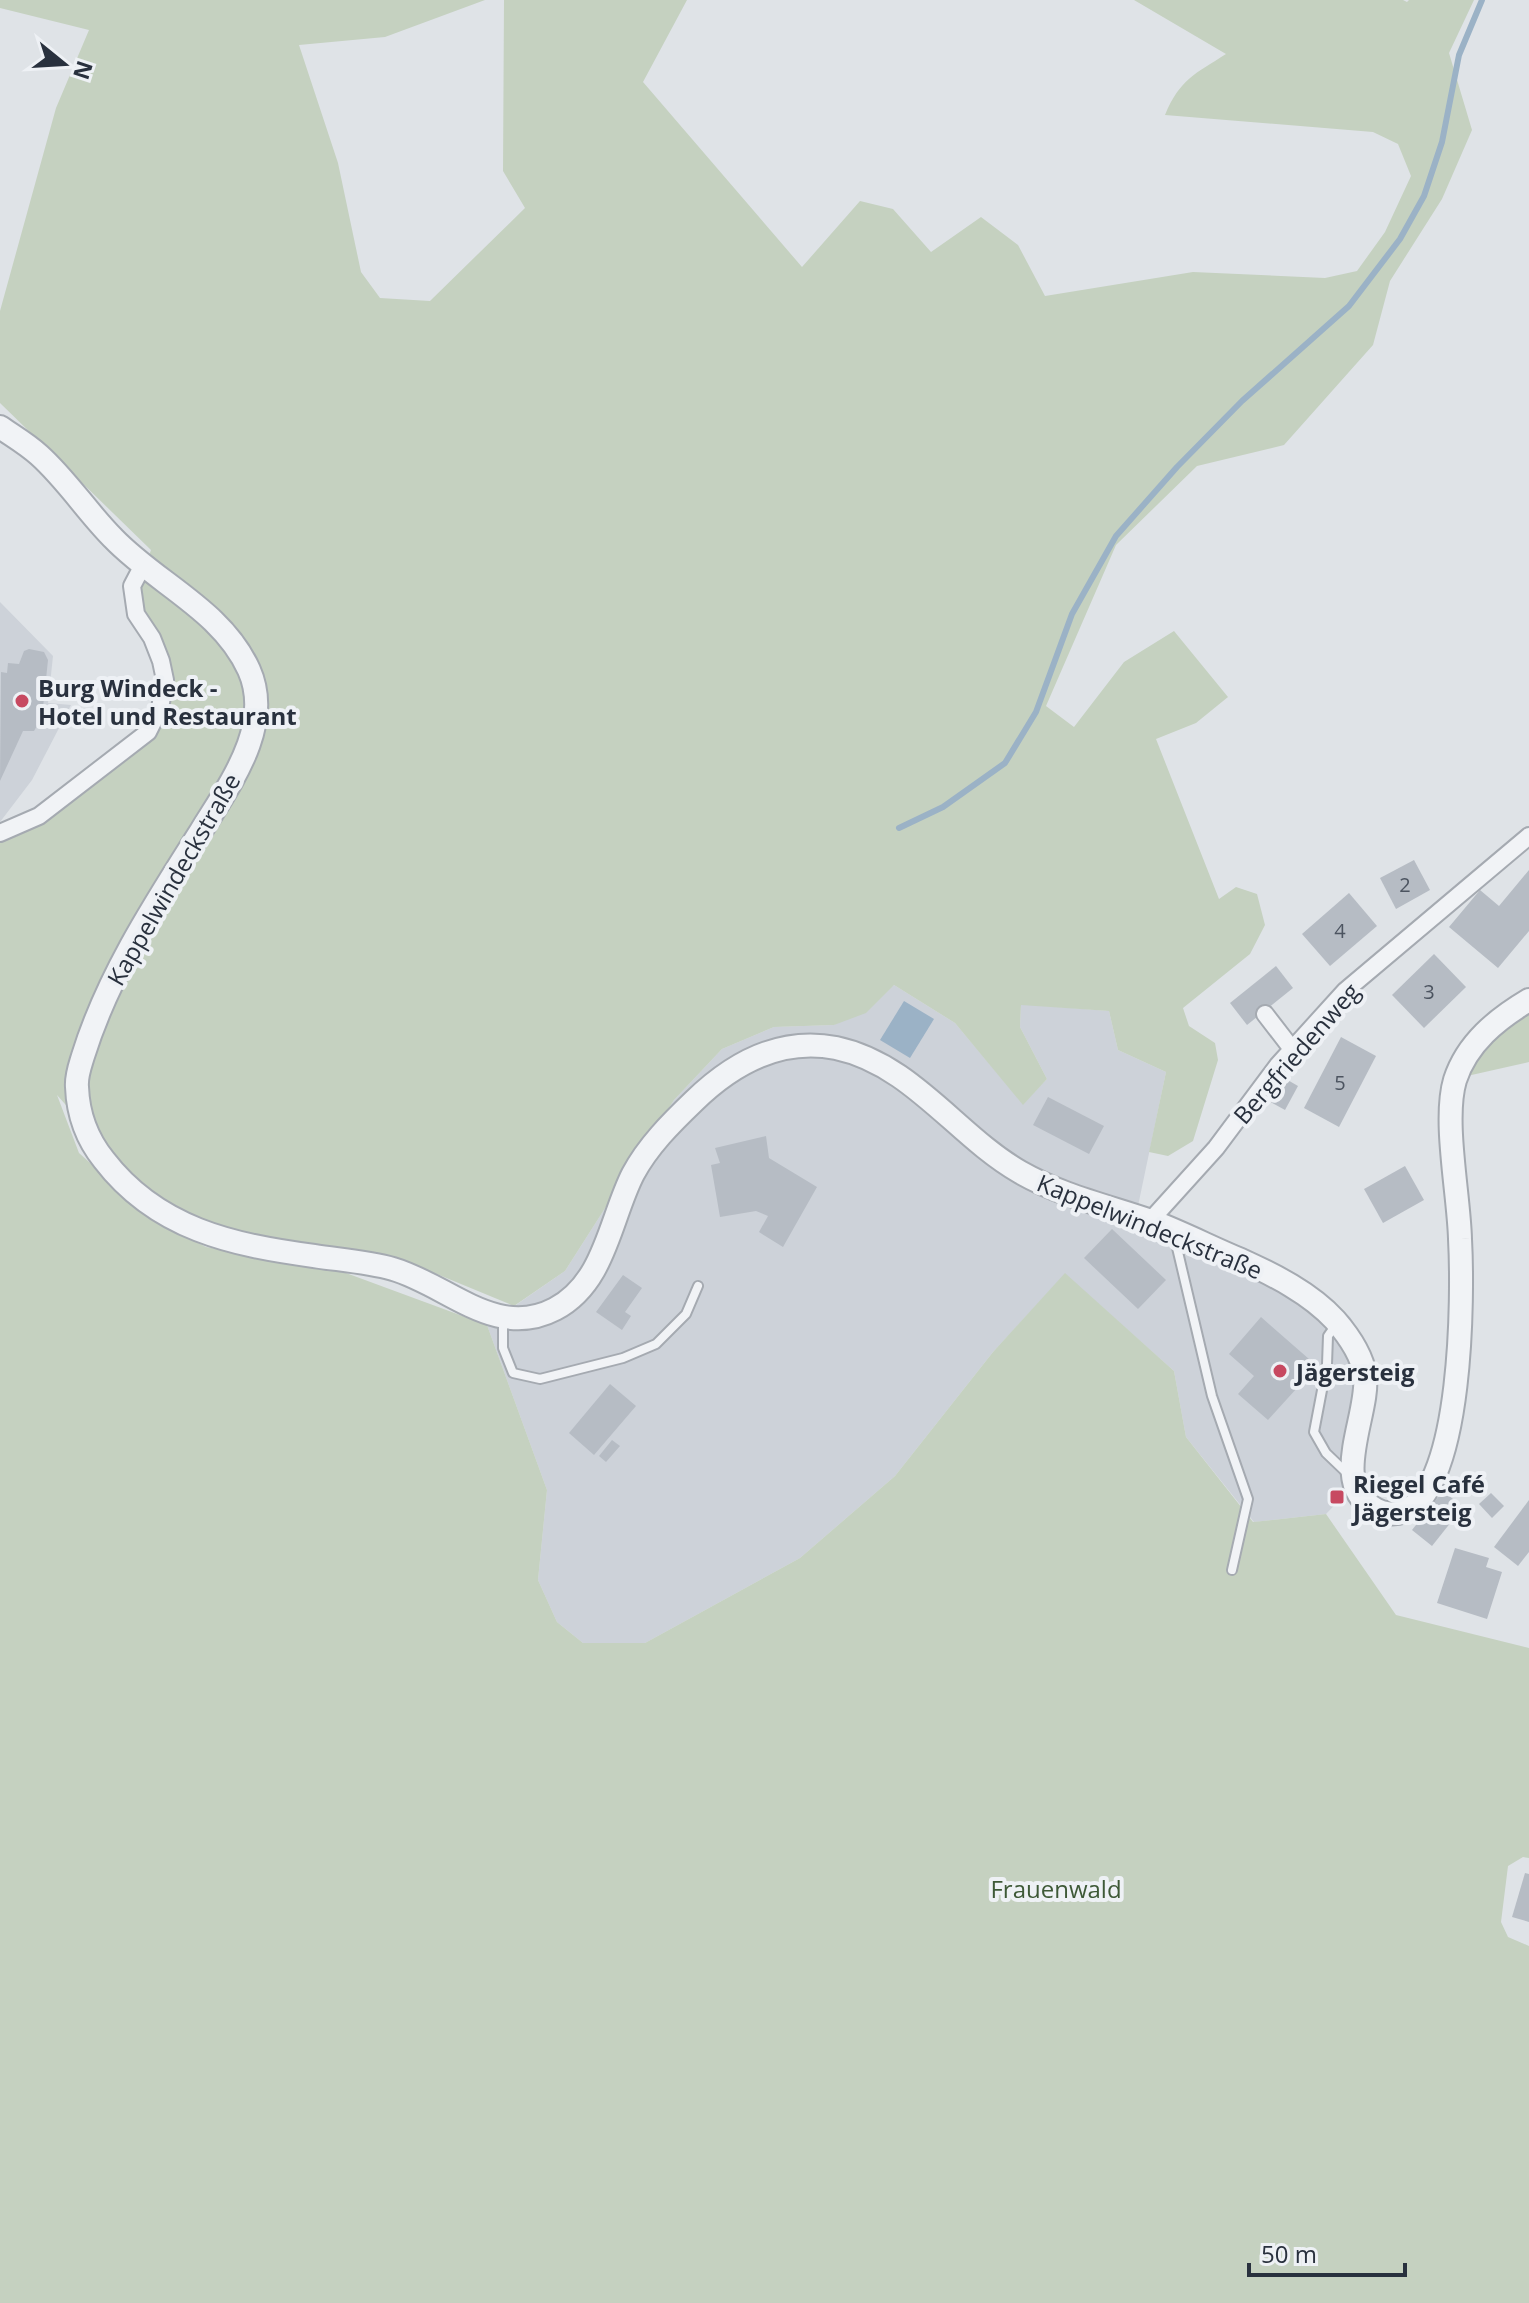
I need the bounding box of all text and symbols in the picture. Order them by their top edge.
north arrow [24,24,104,104]
text: N [67,57,101,84]
place label: Burg Windeck - Hotel und Restaurant [38,671,297,732]
marker: Burg Windeck - Hotel und Restaurant [13,692,31,710]
street label: Kappelwindeckstraße [99,767,247,991]
house number: 2 [1399,871,1411,898]
house number: 4 [1334,917,1346,944]
street label: Bergfriedenweg [1225,975,1367,1131]
house number: 3 [1423,978,1435,1005]
house number: 5 [1334,1069,1346,1096]
street label: Kappelwindeckstraße [1032,1166,1268,1286]
place label: Jägersteig [1294,1355,1415,1388]
marker: Jägersteig [1271,1362,1289,1380]
place label: Riegel Café Jägersteig [1351,1467,1485,1528]
marker: Riegel Café Jägersteig [1328,1488,1346,1506]
park label: Frauenwald [990,1872,1122,1905]
scale bar [1249,2227,1405,2277]
text: 50 m [1261,2237,1317,2270]

